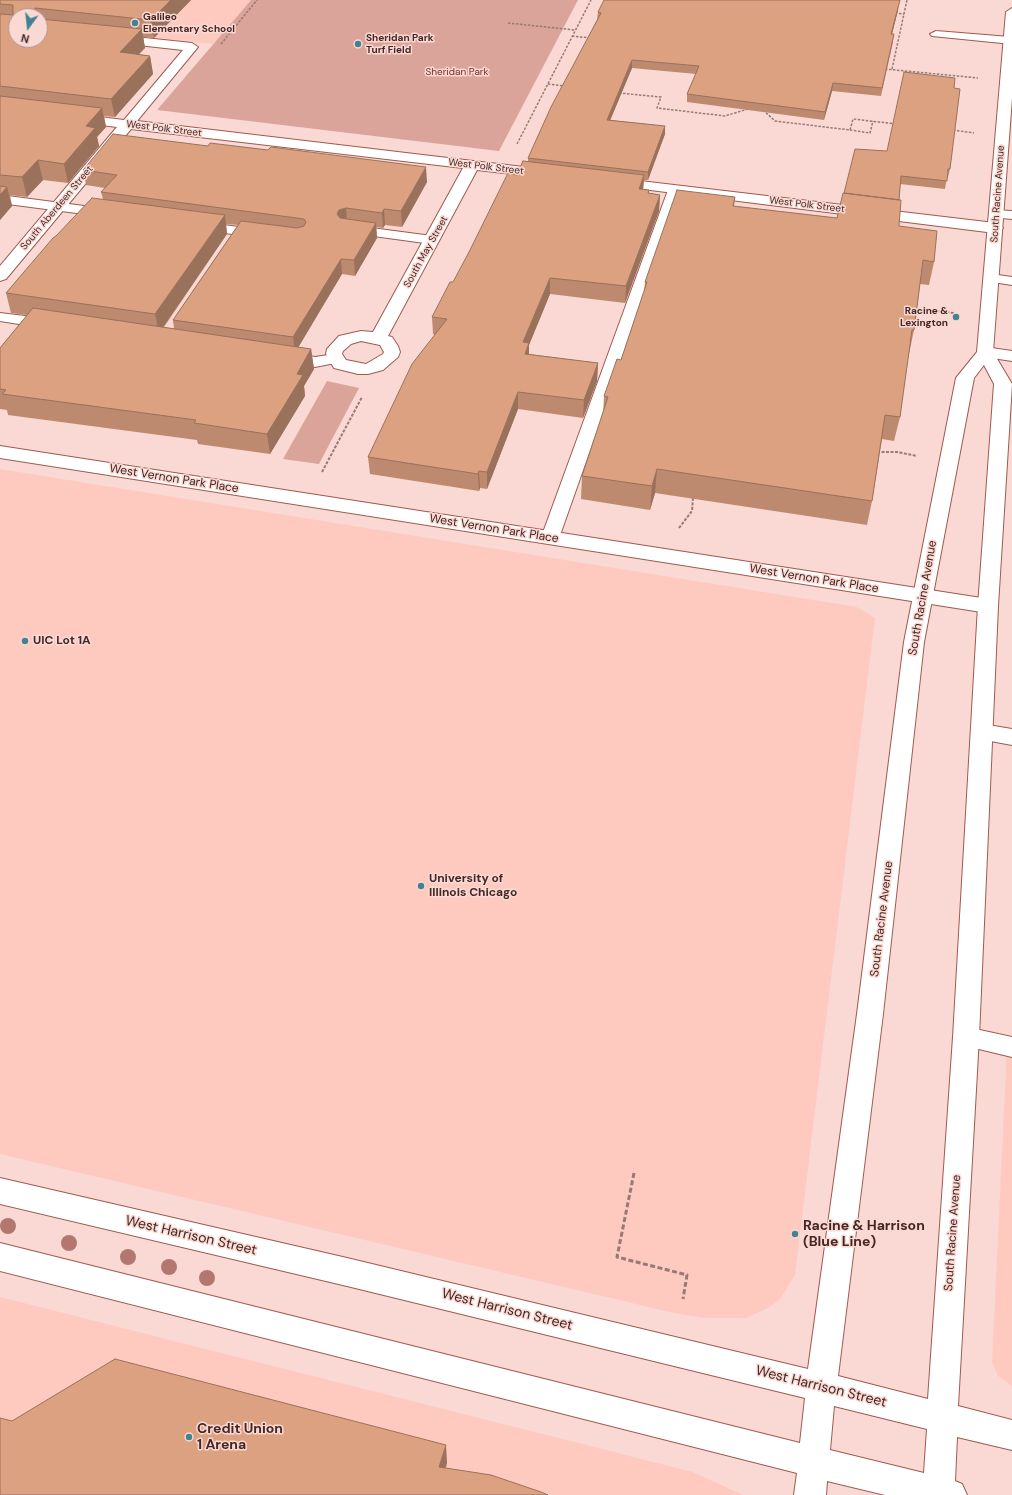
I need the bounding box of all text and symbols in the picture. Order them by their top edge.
north arrow [8,8,48,48]
place label: Galileo Elementary School [143,11,235,34]
marker: Galileo Elementary School [130,18,140,28]
text: N [19,31,31,46]
place label: Sheridan Park Turf Field [366,32,434,56]
marker: Sheridan Park Turf Field [353,39,363,49]
park label: Sheridan Park [425,66,489,78]
street label: West Polk Street [126,118,202,140]
street label: South Racine Avenue [989,145,1007,243]
street label: West Polk Street [448,156,524,178]
street label: South Aberdeen Street [18,163,96,253]
street label: West Polk Street [769,194,845,216]
street label: South May Street [401,214,451,290]
place label: Racine & Lexington [900,305,948,328]
marker: Racine & Lexington [951,312,961,322]
street label: West Vernon Park Place [108,462,240,496]
street label: West Vernon Park Place [428,512,560,546]
street label: South Racine Avenue [906,539,940,657]
street label: West Vernon Park Place [748,562,880,596]
place label: UIC Lot 1A [33,634,91,648]
marker: UIC Lot 1A [20,636,30,646]
street label: South Racine Avenue [868,860,896,978]
place label: University of Illinois Chicago [429,872,517,900]
marker: University of Illinois Chicago [416,881,426,891]
street label: South Racine Avenue [942,1174,964,1292]
street label: West Harrison Street [124,1213,258,1259]
place label: Racine & Harrison (Blue Line) [803,1218,925,1250]
marker: Racine & Harrison (Blue Line) [790,1229,800,1239]
street label: West Harrison Street [440,1286,574,1334]
street label: West Harrison Street [754,1363,888,1411]
place label: Credit Union 1 Arena [197,1421,283,1454]
marker: Credit Union 1 Arena [184,1432,194,1442]

